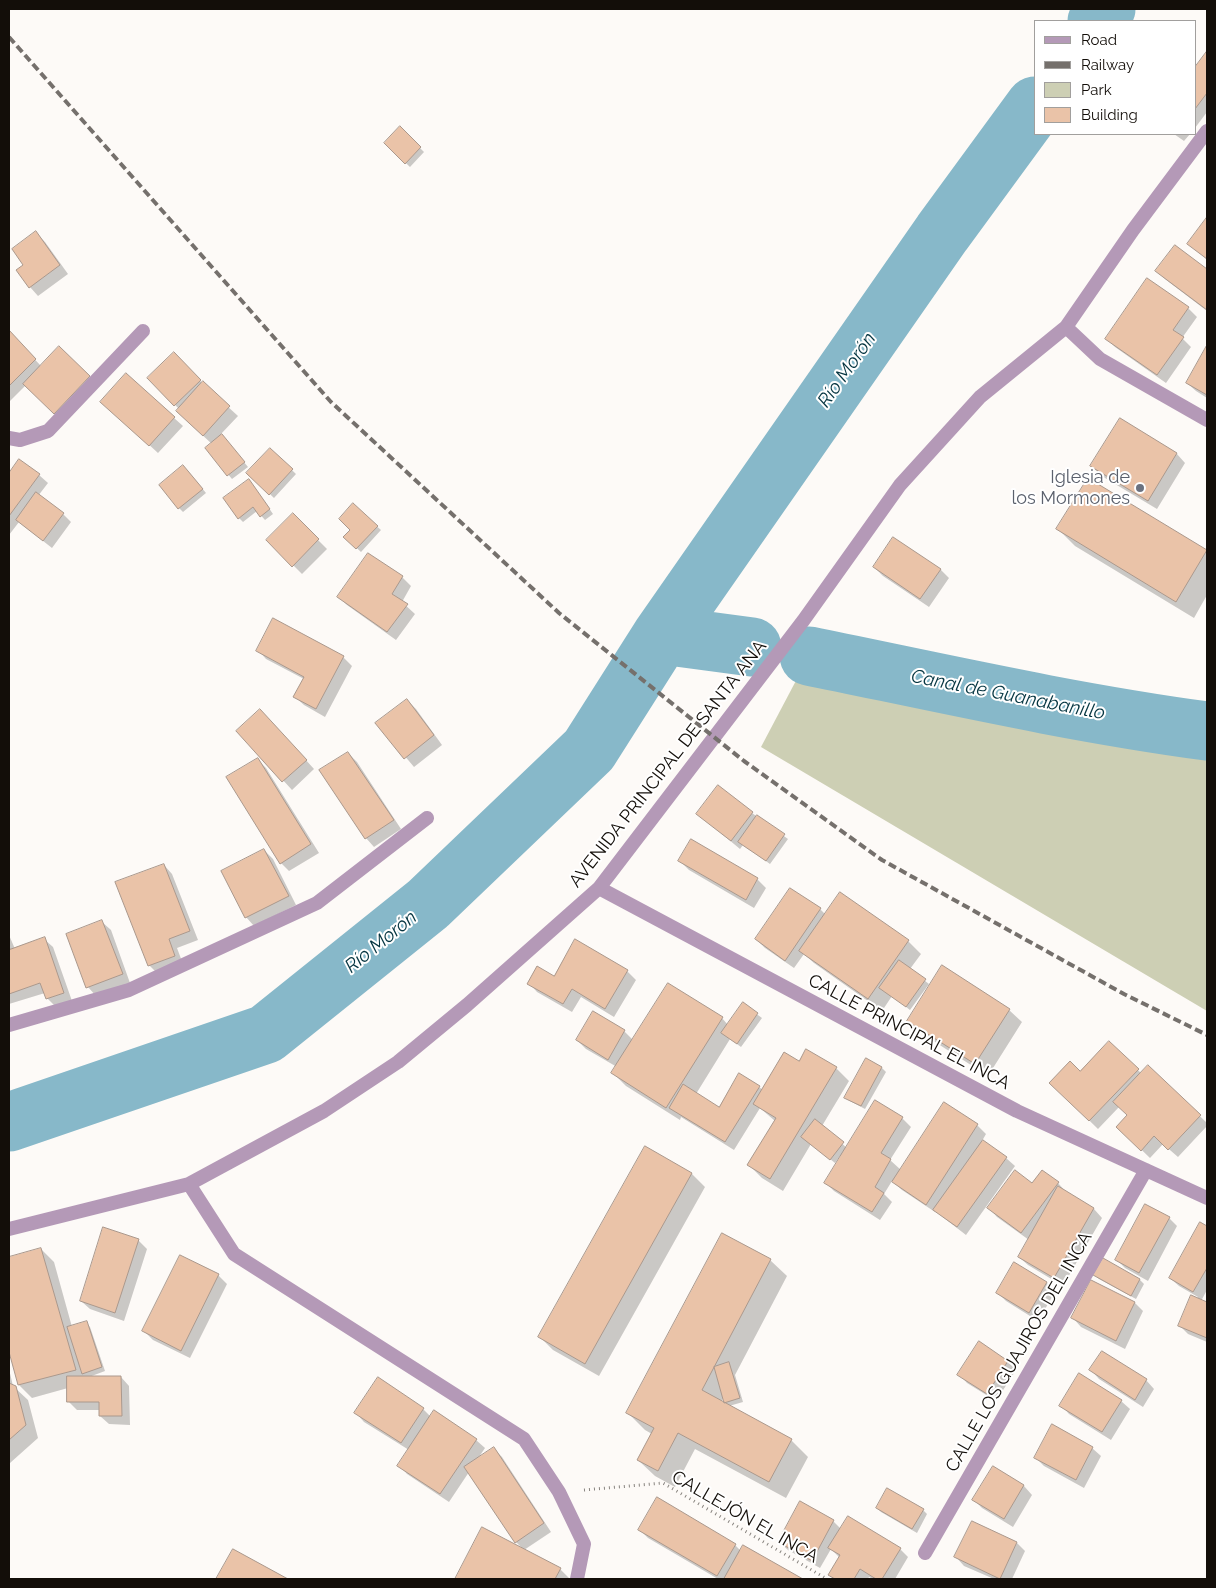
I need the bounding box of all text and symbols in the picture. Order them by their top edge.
legend [1034,20,1196,135]
text: Road [1081,31,1117,49]
text: Railway [1081,56,1134,74]
text: Park [1081,81,1112,99]
text: Building [1081,106,1138,124]
water label: Río Morón [813,328,881,412]
place label: Iglesia de los Mormones [1011,467,1130,509]
marker: Iglesia de los Mormones [1134,482,1146,494]
street label: AVENIDA PRINCIPAL DE SANTA ANA [565,636,771,892]
water label: Canal de Guanabanillo [909,665,1107,725]
water label: Río Morón [340,906,422,978]
street label: CALLE PRINCIPAL EL INCA [804,970,1014,1094]
street label: CALLE LOS GUAJIROS DEL INCA [941,1228,1097,1476]
street label: CALLEJÓN EL INCA [668,1466,822,1568]

